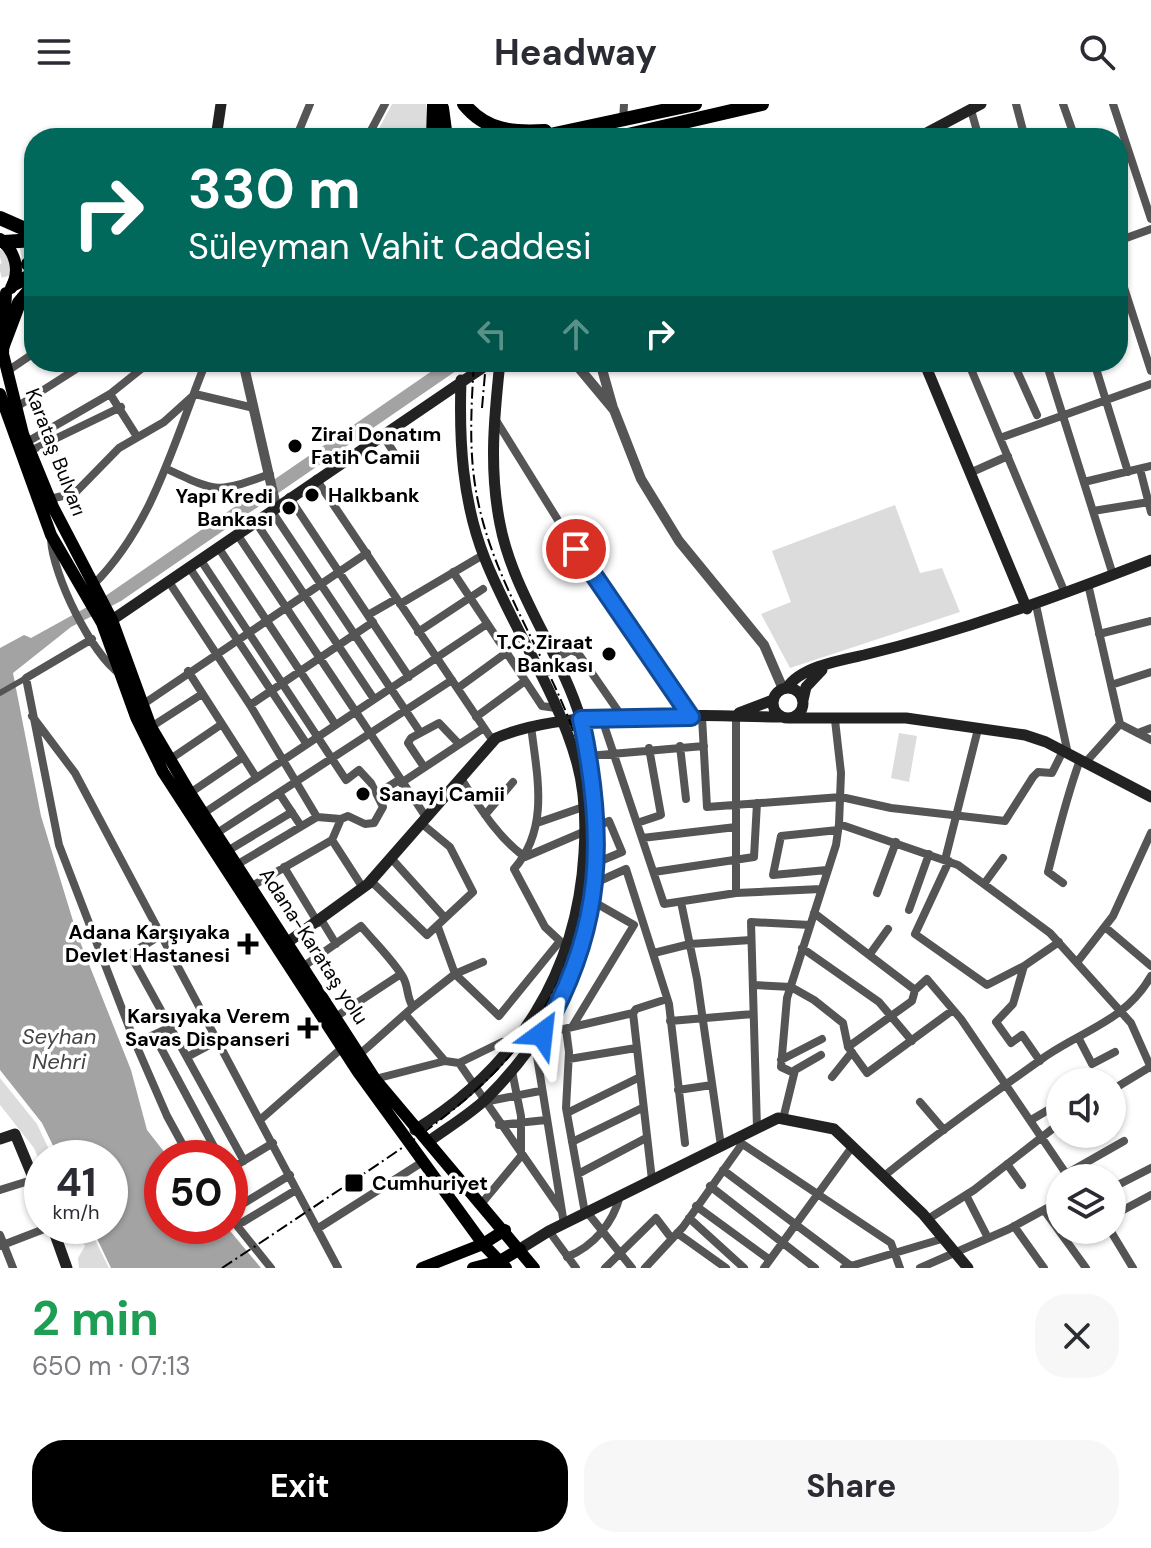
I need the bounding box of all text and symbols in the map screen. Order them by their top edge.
text: Headway [494,29,657,76]
icon: menu [32,30,76,74]
icon: search [1075,30,1119,74]
text: 330 m [188,152,361,225]
icon: right [56,160,160,264]
text: Süleyman Vahit Caddesi [188,223,592,270]
icon: left [470,312,514,356]
icon: ahead [554,312,598,356]
icon: right [638,312,682,356]
street label: Karataş Bulvarı [20,384,92,520]
place label: Zirai Donatım Fatih Camii [311,421,441,470]
marker: Zirai Donatım Fatih Camii [286,437,304,455]
place label: Halkbank [328,482,420,508]
place label: Yapı Kredi Bankası [175,483,273,532]
marker: Halkbank [303,486,321,504]
marker: Yapı Kredi Bankası [280,499,298,517]
pin [542,515,610,583]
icon: arrive [554,527,598,571]
place label: T.C. Ziraat Bankası [497,629,593,678]
marker: T.C. Ziraat Bankası [600,645,618,663]
place label: Sanayi Camii [379,781,505,807]
marker: Sanayi Camii [354,785,372,803]
street label: Adana-Karataş yolu [254,863,374,1029]
place label: Adana Karşıyaka Devlet Hastanesi [65,919,230,968]
marker: Adana Karşıyaka Devlet Hastanesi [237,933,259,955]
position arrow [500,992,584,1076]
place label: Karsıyaka Verem Savas Dispanseri [125,1003,290,1052]
marker: Karsıyaka Verem Savas Dispanseri [297,1017,319,1039]
water label: Seyhan Nehri [22,1022,96,1076]
map controls [1046,1068,1126,1244]
button: sound [1046,1068,1126,1148]
speed limit sign: 50 [144,1140,248,1244]
text: 41 [56,1156,96,1208]
button: layers [1046,1164,1126,1244]
place label: Cumhuriyet [372,1170,488,1196]
marker: Cumhuriyet [343,1172,365,1194]
text: km/h [52,1199,100,1225]
text: 2 min [32,1287,159,1350]
button: close [1035,1294,1119,1378]
text: 650 m · 07:13 [32,1349,191,1383]
button: Exit [32,1440,568,1532]
button: Share [584,1440,1119,1532]

